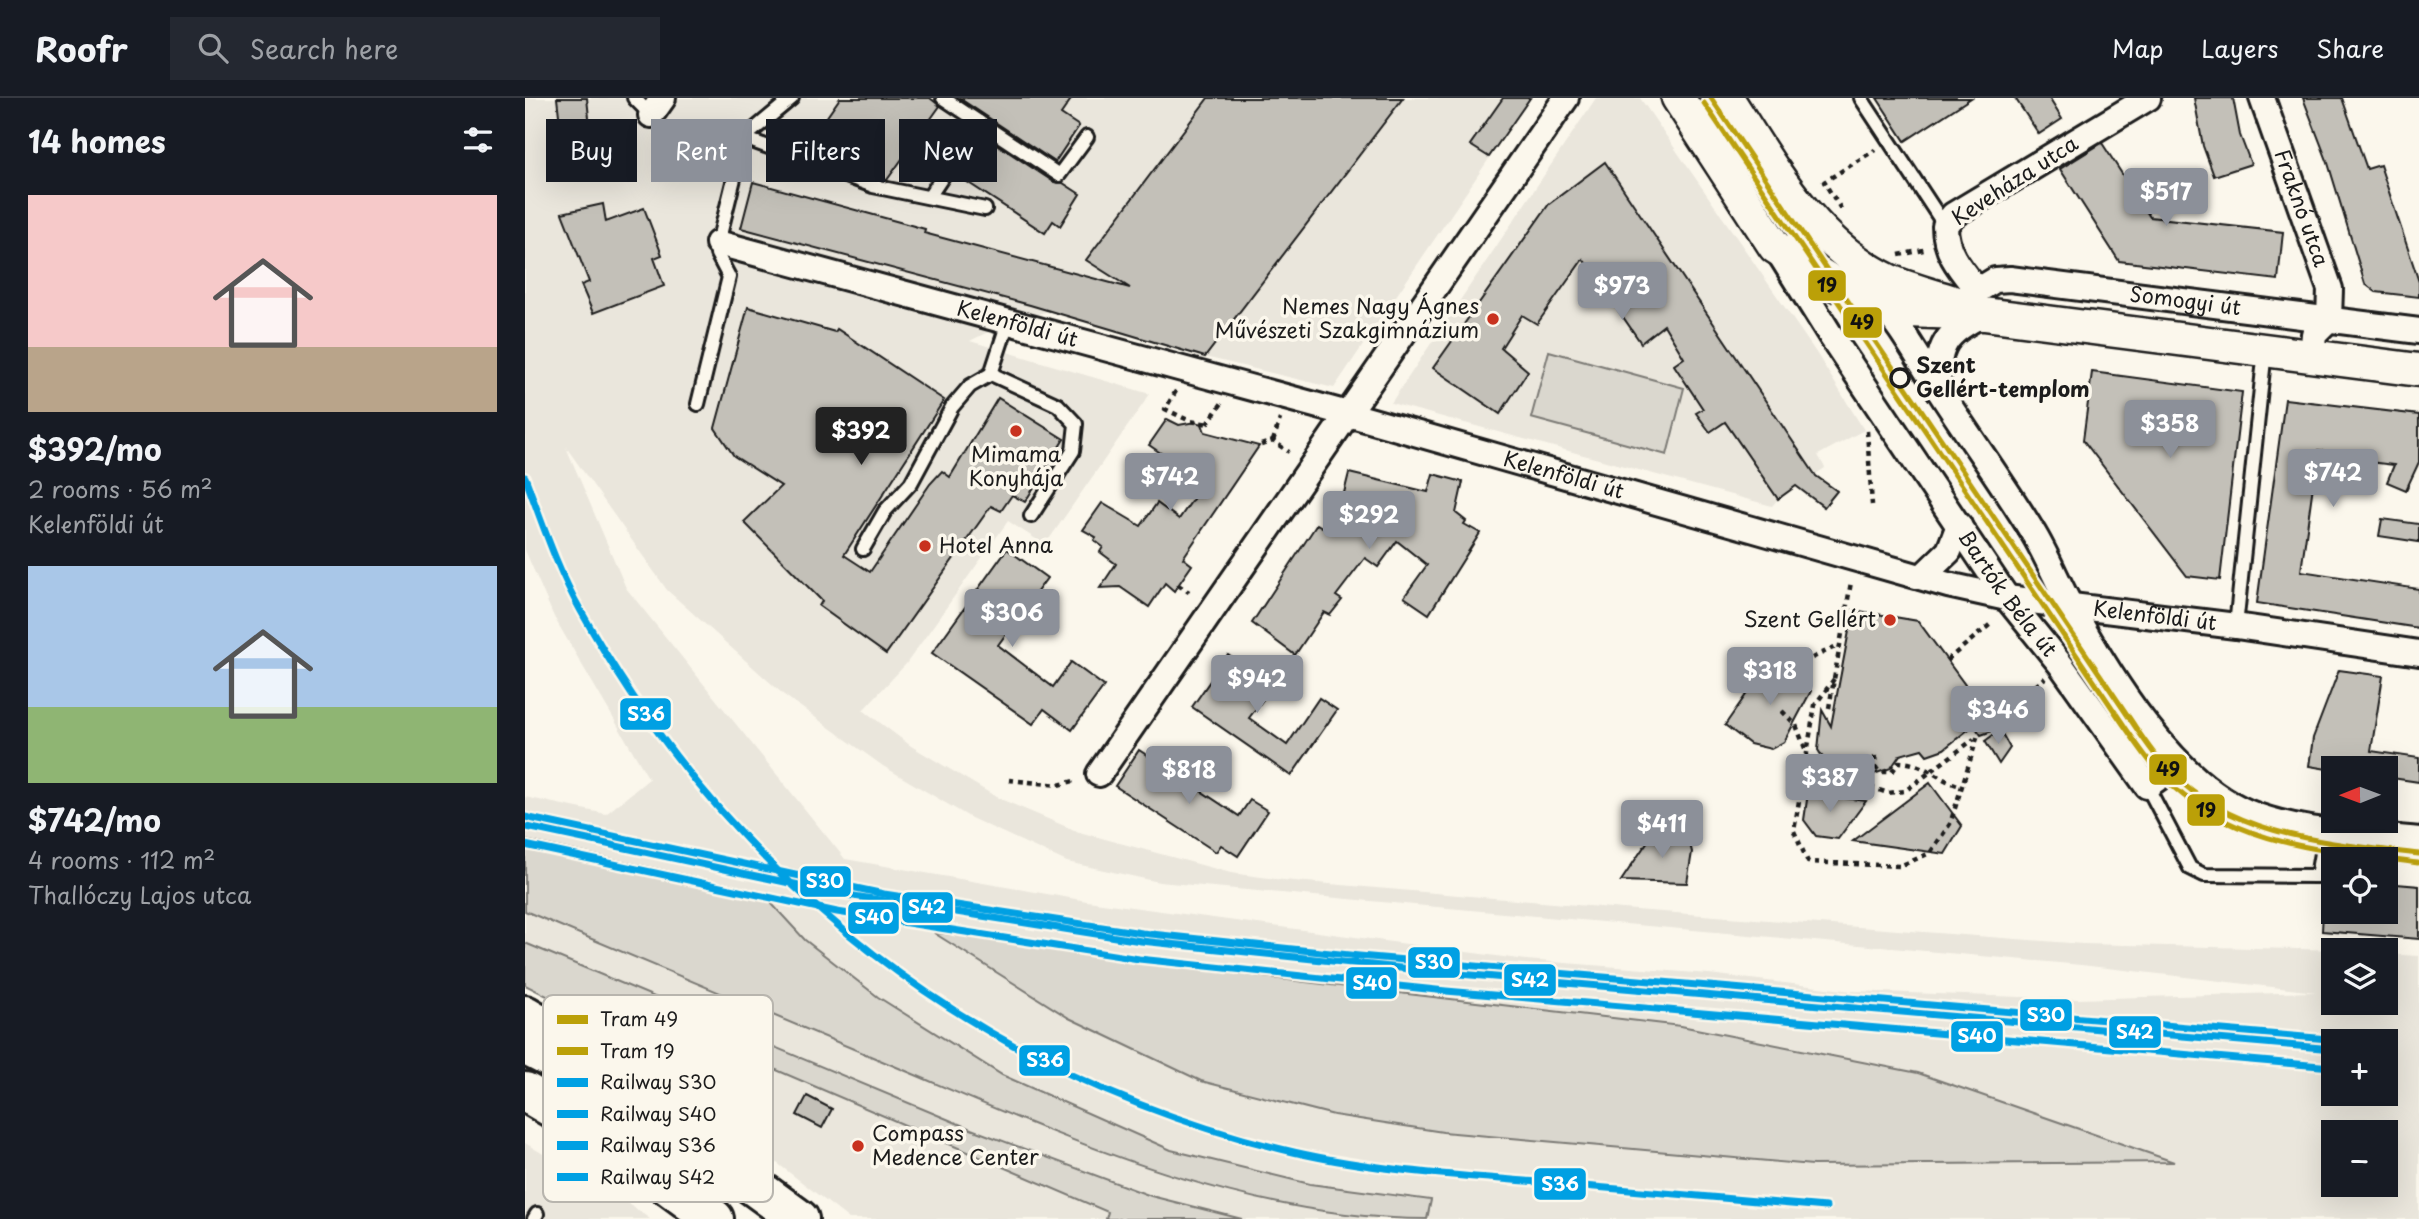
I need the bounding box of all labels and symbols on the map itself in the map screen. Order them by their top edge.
street label: Keveháza utca [1944,126,2083,232]
street label: Fraknó utca [2267,144,2339,271]
pin: $517 [2125,169,2207,228]
pin: $973 [1581,262,1663,322]
line badge: 19 [1807,269,1847,302]
text: 19 [1817,270,1837,298]
street label: Somogyi út [2128,276,2243,322]
place label: Nemes Nagy Ágnes Művészeti Szakgimnázium [1215,289,1479,345]
street label: Kelenföldi út [954,291,1082,354]
line badge: 49 [1842,306,1883,339]
text: 49 [1850,307,1874,335]
marker: Nemes Nagy Ágnes Művészeti Szakgimnázium [1485,311,1501,327]
place label: Szent Gellért-templom [1916,348,2090,404]
marker: Szent Gellért-templom [1890,368,1910,388]
pin: $358 [2129,400,2211,460]
pin: $392 [820,408,902,467]
marker: Mimama Konyhája [1008,423,1024,439]
place label: Mimama Konyhája [969,437,1064,493]
street label: Kelenföldi út [1500,441,1628,506]
pin: $742 [2292,450,2374,509]
pin: $742 [1129,454,1211,513]
pin: $292 [1328,491,1410,551]
street label: Bartók Béla út [1952,523,2066,663]
place label: Hotel Anna [939,528,1053,560]
marker: Hotel Anna [917,538,933,554]
pin: $306 [971,589,1053,649]
street label: Kelenföldi út [2092,591,2219,637]
place label: Szent Gellért [1743,602,1876,634]
marker: Szent Gellért [1882,612,1898,628]
pin: $318 [1729,648,1811,707]
pin: $942 [1216,656,1298,715]
pin: $346 [1957,686,2039,746]
line badge: S36 [619,697,672,731]
text: S36 [627,699,665,727]
pin: $818 [1148,746,1230,806]
line badge: 49 [2148,753,2188,786]
pin: $387 [1789,754,1871,814]
text: 49 [2156,754,2180,782]
north arrow [2321,756,2397,833]
line badge: 19 [2186,793,2226,827]
text: 19 [2196,795,2216,823]
pin: $411 [1621,800,1703,860]
line badge: S30 [799,865,852,898]
text: S30 [806,866,844,894]
line badge: S42 [901,891,954,924]
text: S42 [908,892,946,920]
line badge: S40 [847,901,900,935]
text: S40 [854,902,894,930]
line badge: S30 [1407,946,1461,979]
text: S30 [1415,947,1453,975]
line badge: S42 [1503,963,1557,997]
text: S42 [1511,965,1549,993]
line badge: S40 [1345,966,1398,1000]
text: S40 [1352,968,1392,996]
legend [543,995,773,1202]
line badge: S30 [2019,998,2073,1032]
text: S30 [2027,1000,2065,1028]
text: Tram 49 [600,1004,678,1032]
line badge: S42 [2108,1015,2162,1049]
text: S42 [2116,1017,2154,1045]
line badge: S40 [1950,1020,2004,1053]
text: S40 [1957,1021,1997,1049]
text: Tram 19 [600,1036,674,1064]
line badge: S36 [1018,1044,1071,1077]
text: S36 [1026,1045,1064,1073]
text: Railway S30 [600,1067,716,1095]
text: Railway S40 [600,1099,716,1127]
place label: Compass Medence Center [872,1116,1039,1172]
text: Railway S36 [600,1130,716,1158]
marker: Compass Medence Center [850,1138,866,1154]
text: Railway S42 [600,1162,715,1190]
line badge: S36 [1533,1167,1587,1201]
text: S36 [1541,1169,1579,1197]

